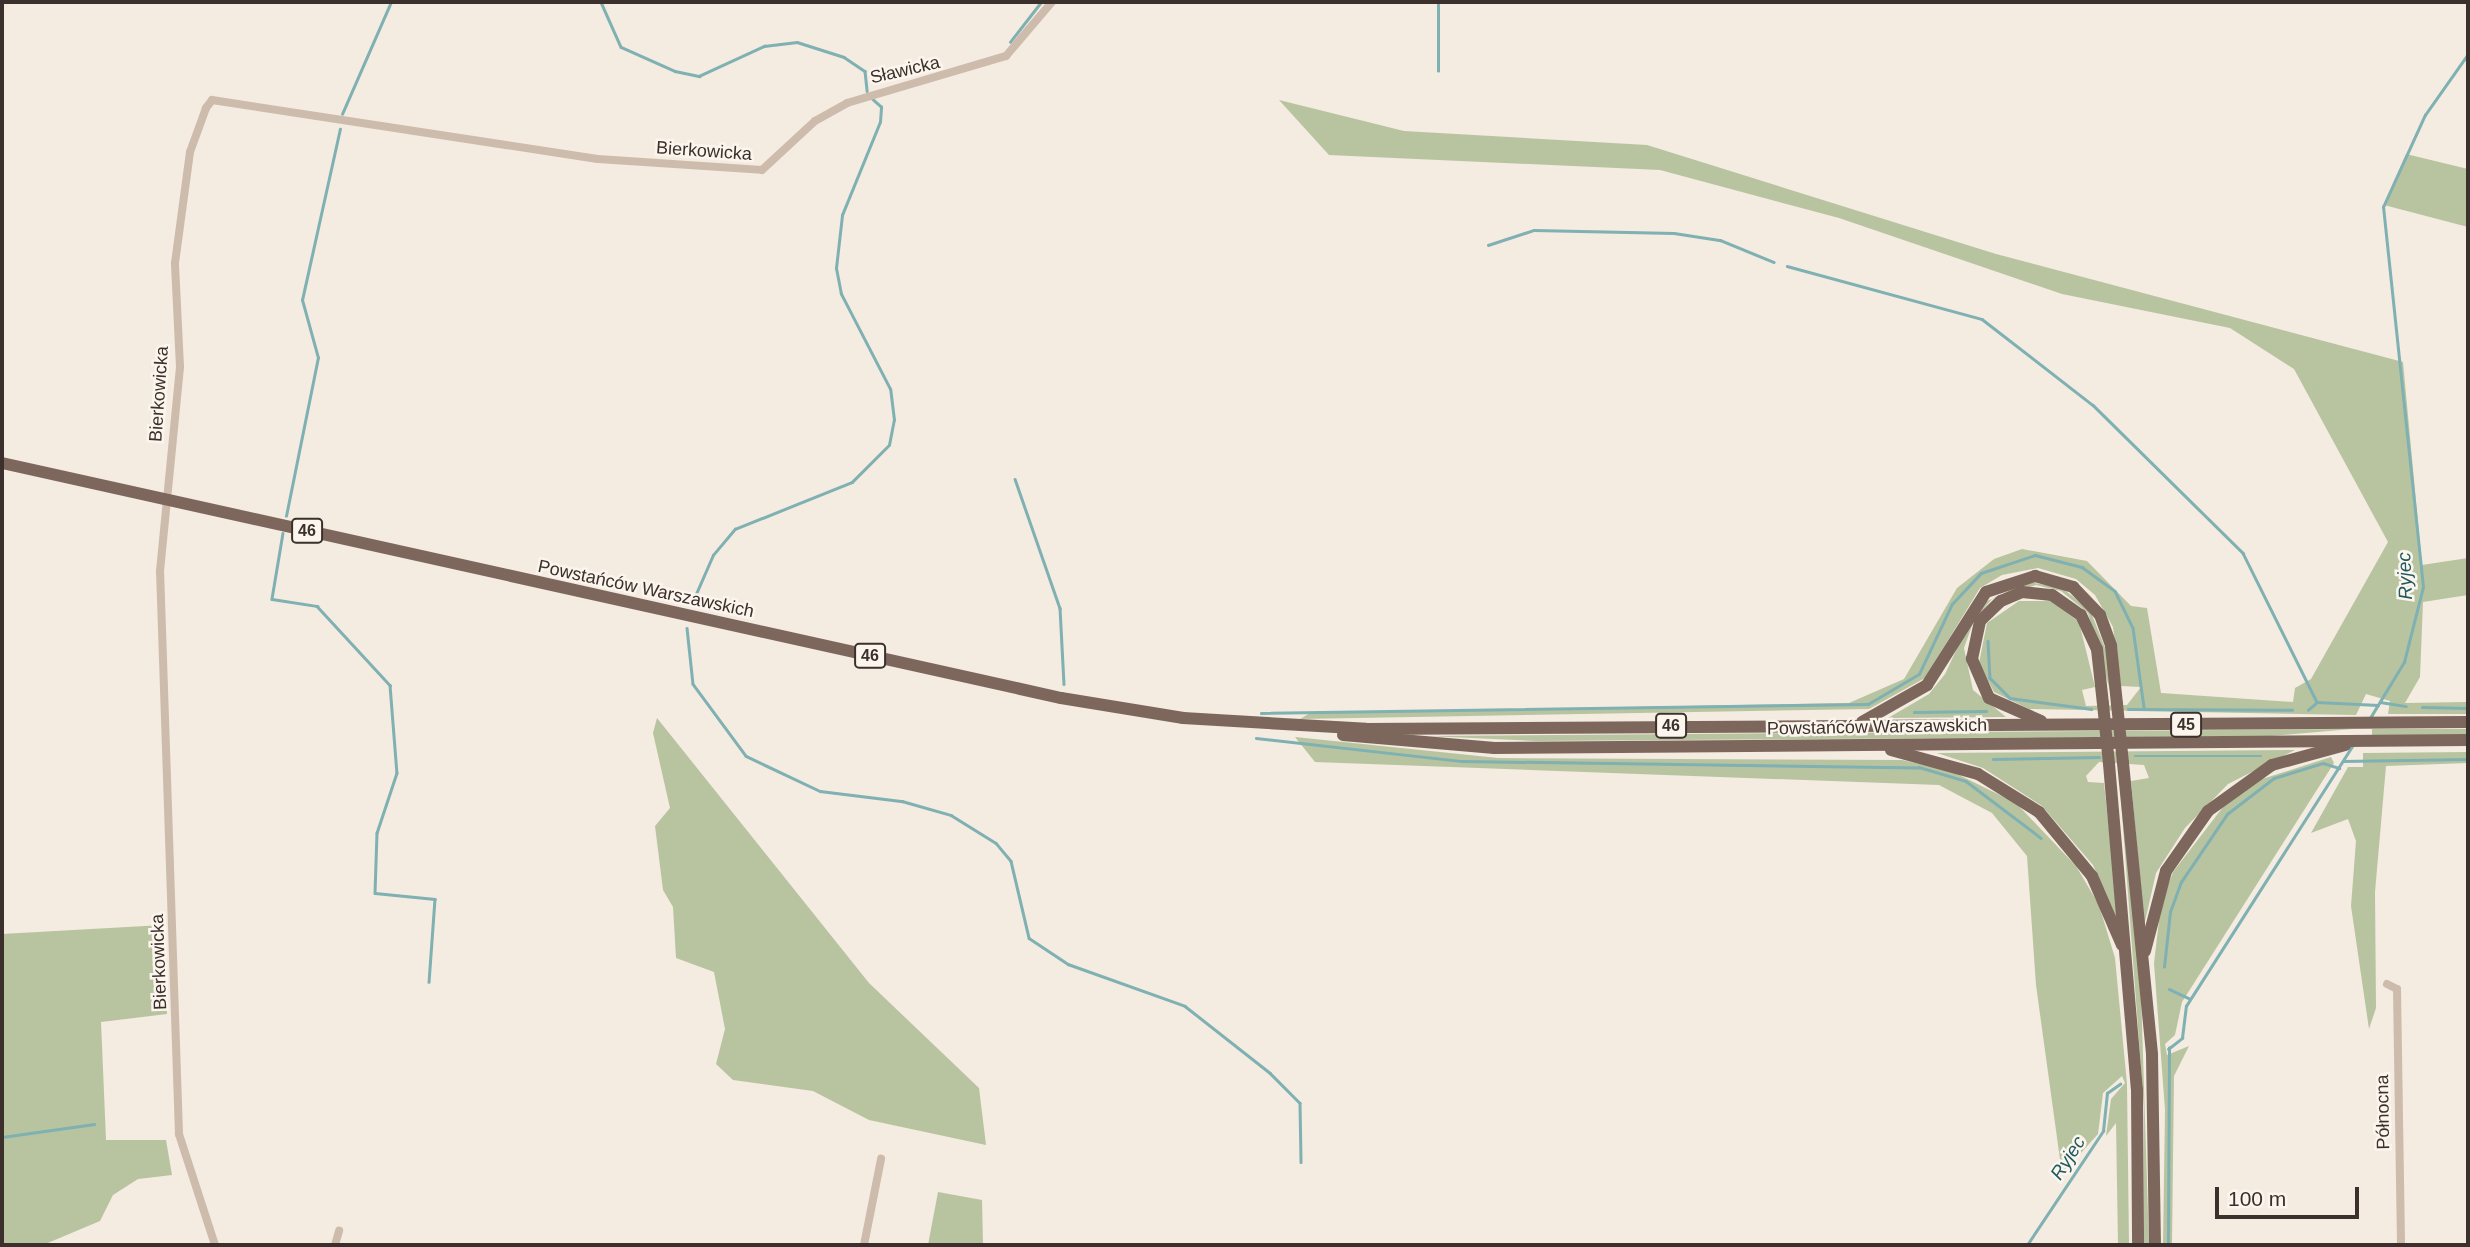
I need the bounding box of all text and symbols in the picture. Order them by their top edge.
street label: Sławicka [868,51,942,89]
street label: Bierkowicka [655,137,753,165]
street label: Bierkowicka [145,345,173,443]
road number: 46 [290,518,324,544]
water label: Ryjec [2393,552,2417,600]
street label: Powstańców Warszawskich [536,556,756,622]
road number: 46 [852,643,888,668]
road number: 45 [2168,712,2204,738]
road number: 46 [1654,713,1688,738]
street label: Powstańców Warszawskich [1767,714,1987,740]
street label: Bierkowicka [147,914,171,1010]
street label: Północna [2372,1074,2394,1150]
water label: Ryjec [2046,1132,2090,1184]
scale bar [2218,1174,2362,1218]
text: 100 m [2228,1187,2286,1210]

